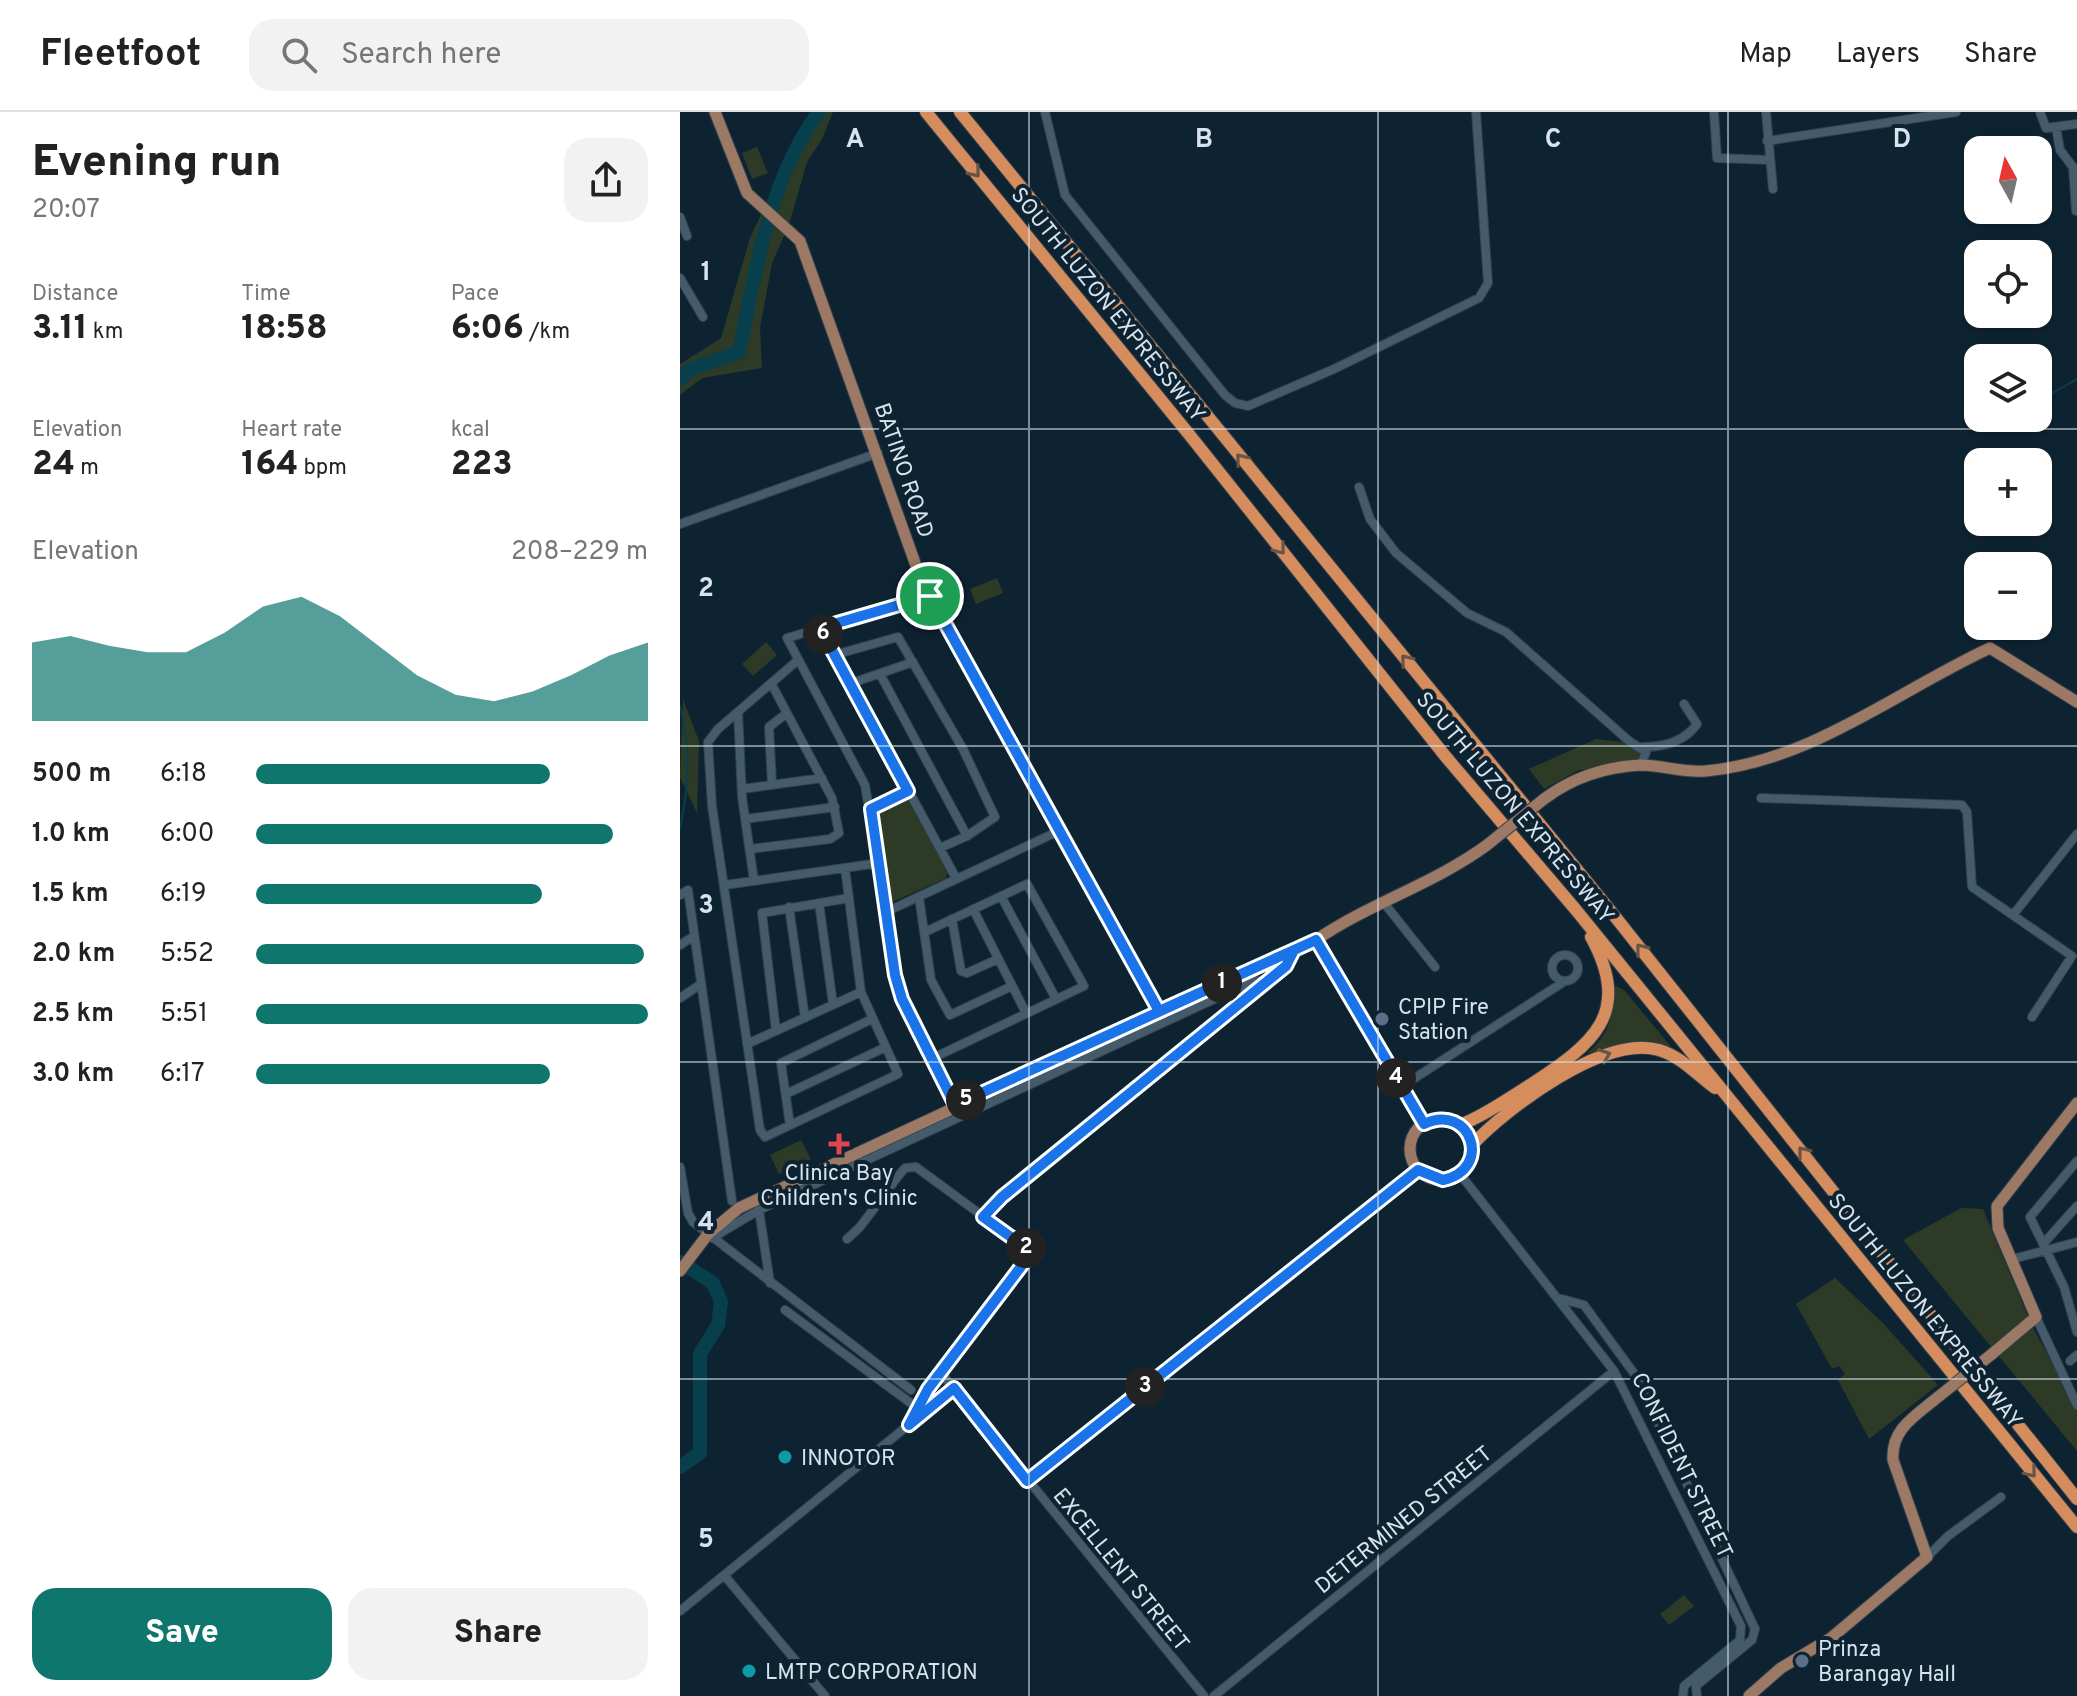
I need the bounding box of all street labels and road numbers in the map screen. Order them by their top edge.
street label: SOUTH LUZON EXPRESSWAY [1004,183,1210,428]
street label: BATINO ROAD [867,400,938,542]
street label: SOUTH LUZON EXPRESSWAY [1409,687,1619,930]
street label: SOUTH LUZON EXPRESSWAY [1821,1189,2027,1434]
street label: CONFIDENT STREET [1624,1369,1737,1563]
street label: DETERMINED STREET [1311,1441,1499,1601]
street label: EXCELLENT STREET [1046,1484,1194,1658]

